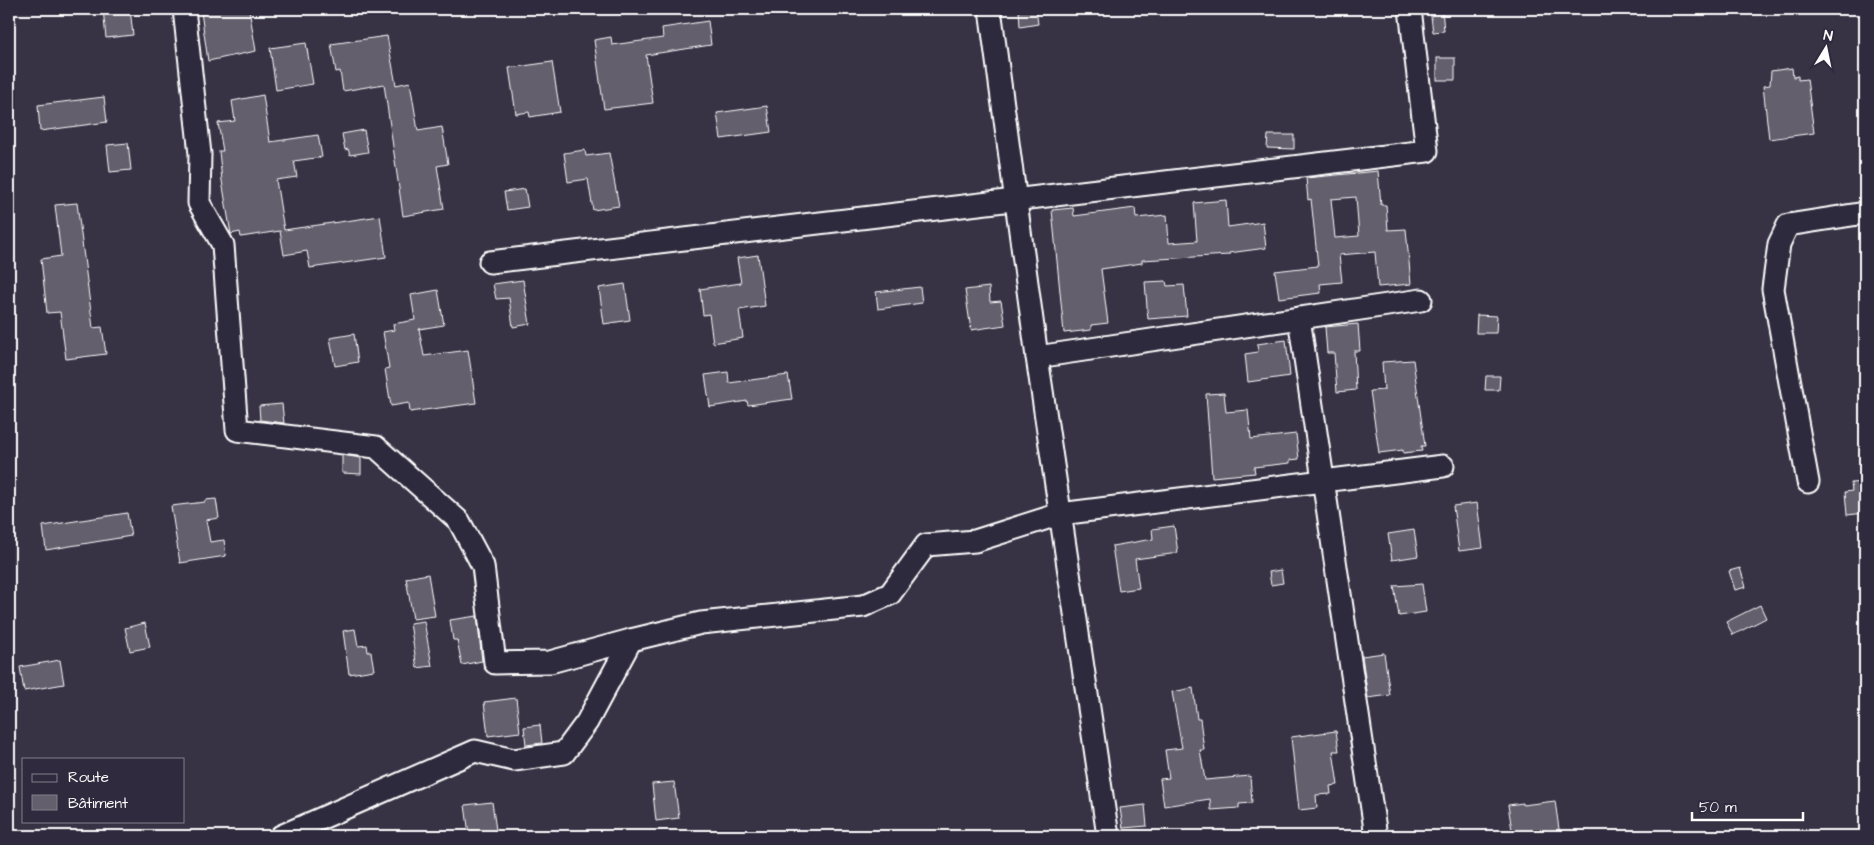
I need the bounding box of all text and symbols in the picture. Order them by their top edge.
north arrow [1802,22,1852,72]
text: N [1822,26,1834,47]
legend [22,758,185,822]
text: Route [68,767,109,788]
scale bar [1692,790,1803,822]
text: Bâtiment [68,793,128,814]
text: 50 m [1699,797,1737,818]

